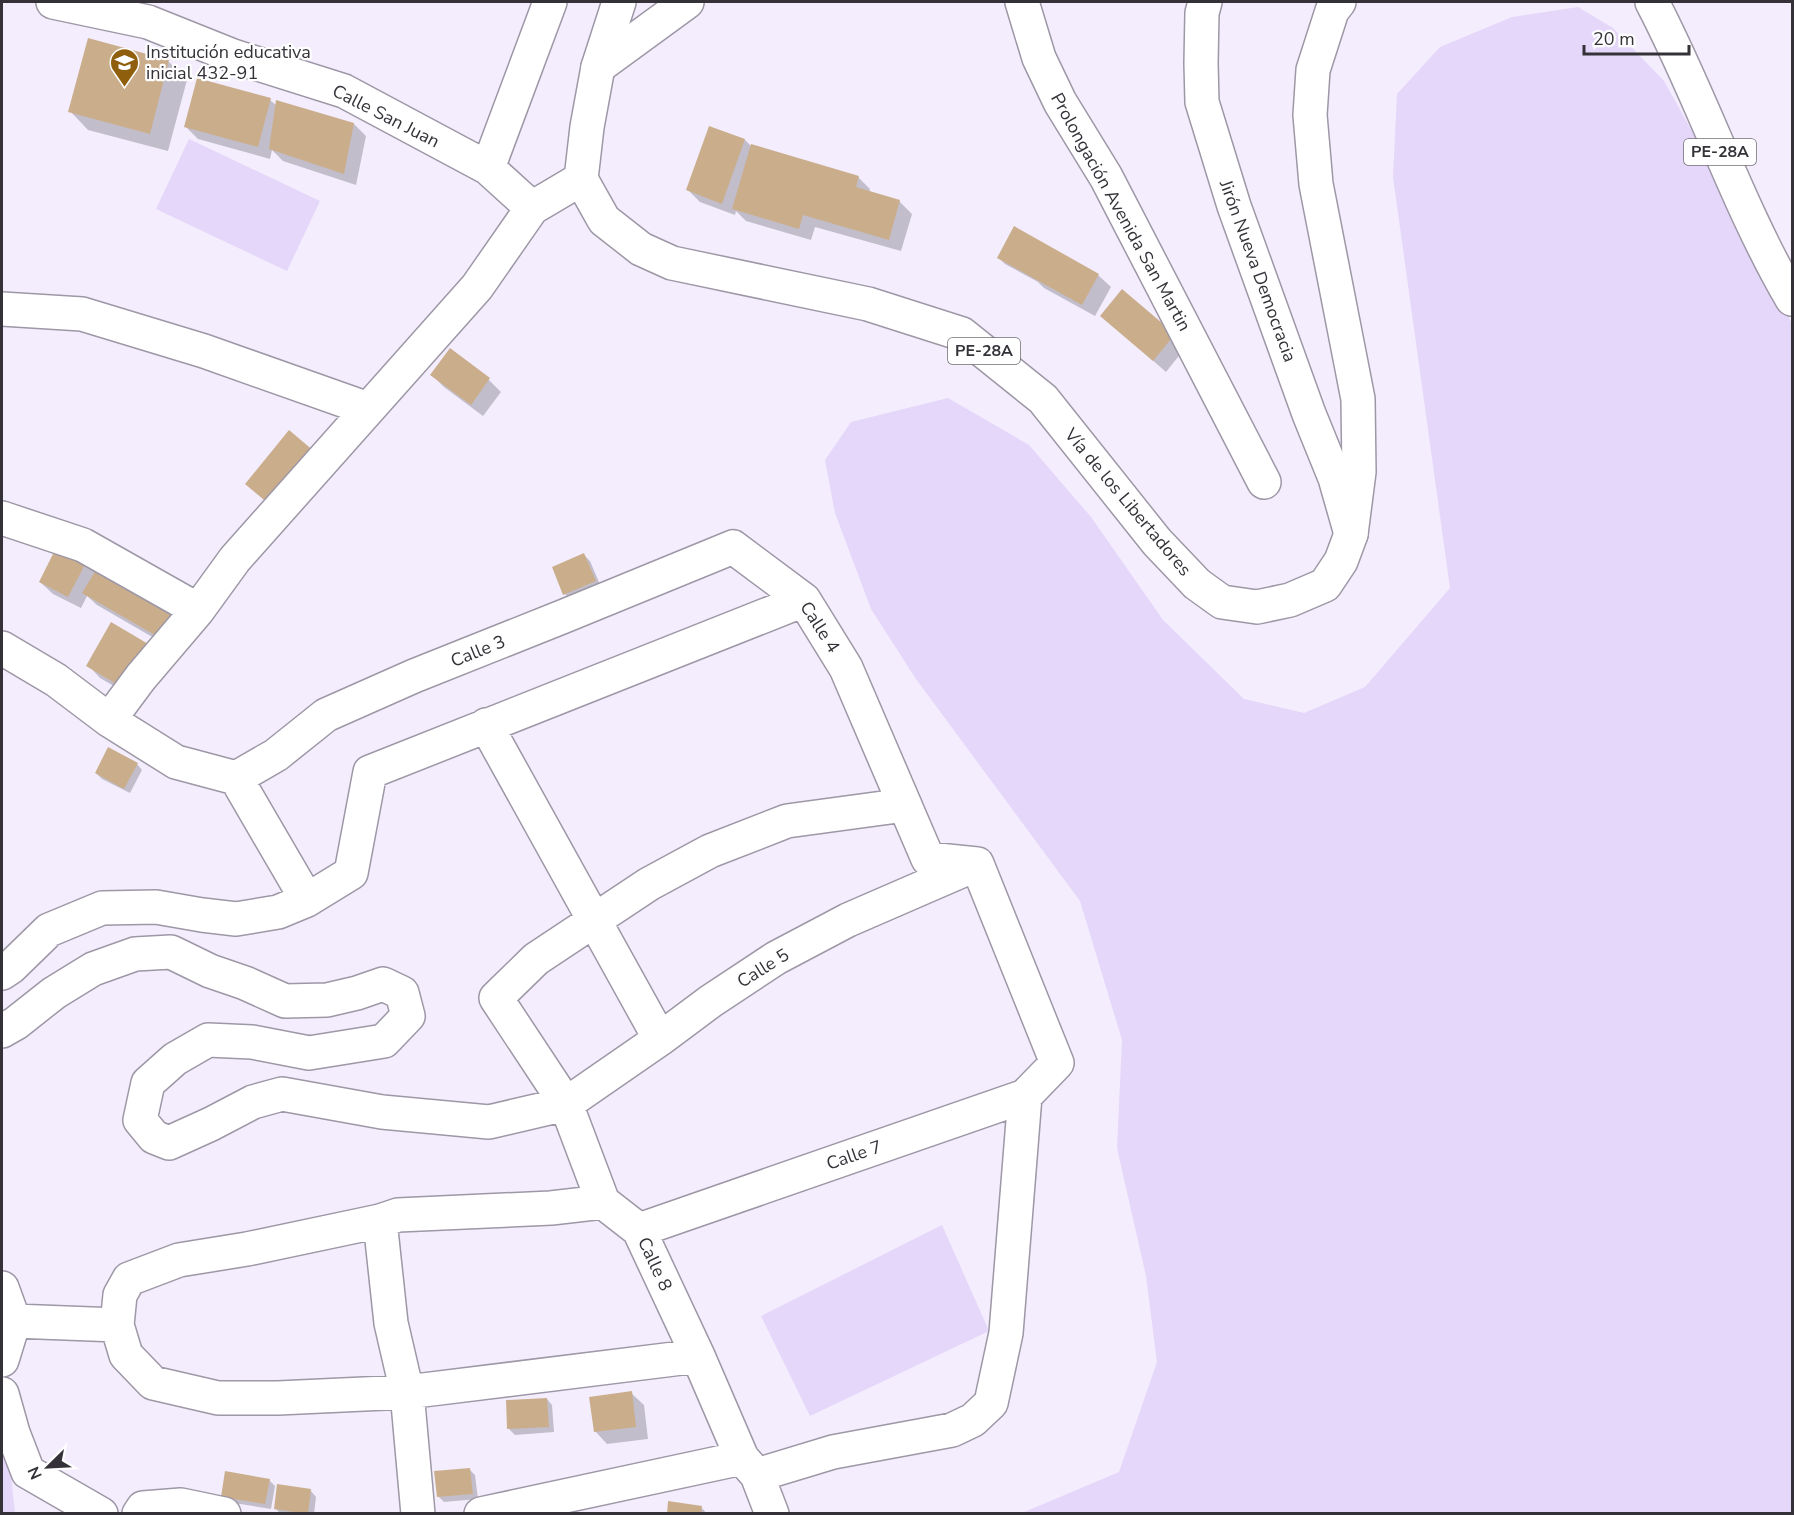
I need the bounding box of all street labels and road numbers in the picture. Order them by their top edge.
street label: Calle San Juan [328,79,444,153]
street label: Prolongación Avenida San Martin [1045,89,1197,335]
road number: PE-28A [1684,139,1756,165]
street label: Jirón Nueva Democracia [1214,176,1302,365]
road number: PE-28A [948,338,1020,364]
street label: Vía de los Libertadores [1058,422,1197,581]
street label: Calle 4 [794,597,846,658]
street label: Calle 3 [447,629,509,673]
street label: Calle 5 [732,943,794,993]
street label: Calle 7 [823,1134,885,1176]
street label: Calle 8 [632,1233,678,1295]

